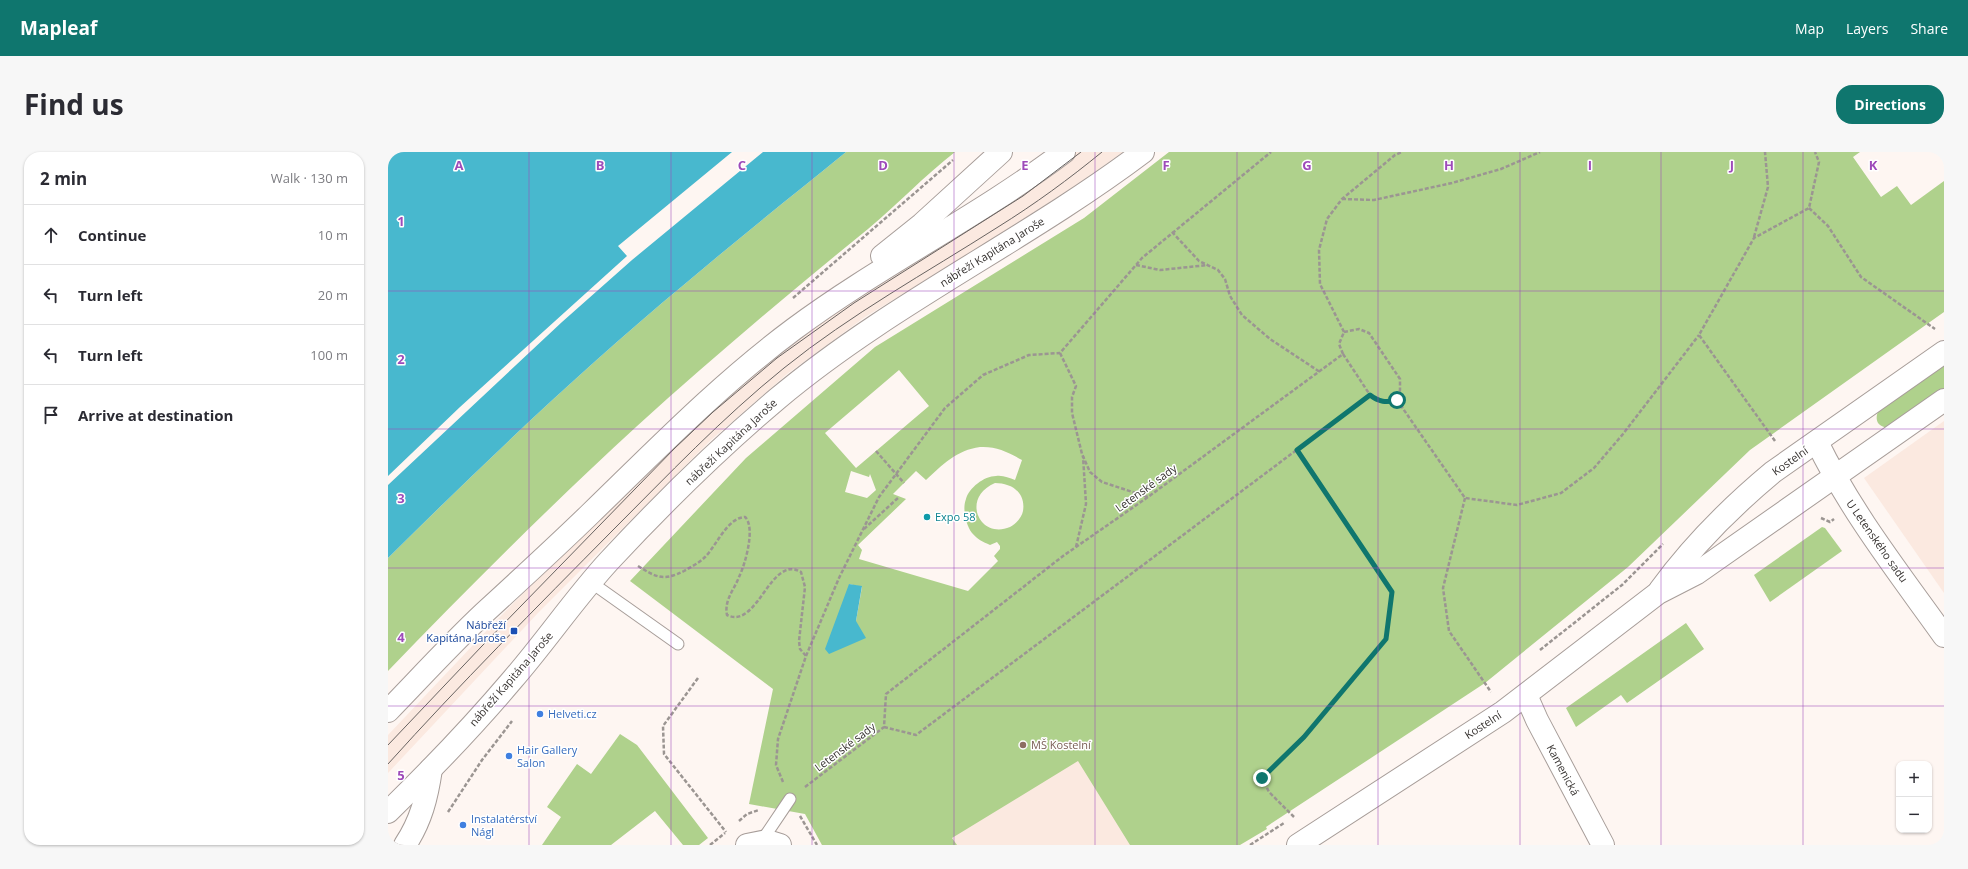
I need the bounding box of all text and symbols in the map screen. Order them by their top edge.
text: Mapleaf [20,15,97,41]
text: Map [1795,19,1824,38]
text: Layers [1846,19,1888,38]
text: Share [1910,19,1948,38]
text: Find us [24,85,124,123]
button: Directions [1836,85,1944,124]
text: A [455,156,464,174]
text: B [596,156,605,174]
text: C [738,156,746,174]
text: D [878,156,888,174]
text: E [1021,156,1029,174]
text: F [1162,156,1170,174]
text: G [1302,156,1312,174]
text: H [1444,156,1454,174]
text: I [1588,156,1592,174]
text: J [1729,156,1734,174]
text: K [1869,156,1878,174]
text: 2 min [40,167,87,190]
text: Walk · 130 m [271,169,348,187]
text: 1 [397,212,405,230]
street label: nábřeží Kapitána Jaroše [937,213,1047,290]
icon: ahead [40,224,62,246]
text: Continue [78,225,146,245]
text: 10 m [318,226,348,244]
icon: left [40,284,62,306]
text: Turn left [78,285,143,305]
text: 20 m [318,286,348,304]
icon: left [40,344,62,366]
text: Turn left [78,345,143,365]
text: 100 m [310,346,348,364]
text: 2 [397,350,405,368]
route start [1388,391,1406,409]
street label: nábřeží Kapitána Jaroše [681,395,780,488]
icon: arrive [40,404,62,426]
text: Arrive at destination [78,405,233,425]
street label: Kostelní [1769,443,1811,478]
street label: Letenské sady [1112,460,1180,515]
text: 3 [397,489,405,507]
street label: U Letenského sadu [1843,496,1912,585]
place label: Expo 58 [935,509,976,524]
marker: Expo 58 [922,512,932,522]
place label: Nábřeží Kapitána Jaroše [426,617,506,645]
marker: Nábřeží Kapitána Jaroše [509,626,519,636]
text: 4 [397,628,405,646]
street label: nábřeží Kapitána Jaroše [465,628,556,729]
place label: Helveti.cz [548,706,597,721]
street label: Kostelní [1461,707,1504,742]
marker: Helveti.cz [535,709,545,719]
street label: Letenské sady [811,719,879,774]
place label: MŠ Kostelní [1031,737,1091,752]
marker: MŠ Kostelní [1018,740,1028,750]
place label: Hair Gallery Salon [517,742,578,770]
street label: Kamenická [1544,742,1583,798]
marker: Hair Gallery Salon [504,751,514,761]
map controls [1896,761,1932,833]
button: + [1896,761,1932,797]
text: 5 [397,766,405,784]
route end [1253,769,1271,787]
button: − [1896,797,1932,833]
place label: Instalatérství Nágl [471,811,537,839]
marker: Instalatérství Nágl [458,820,468,830]

